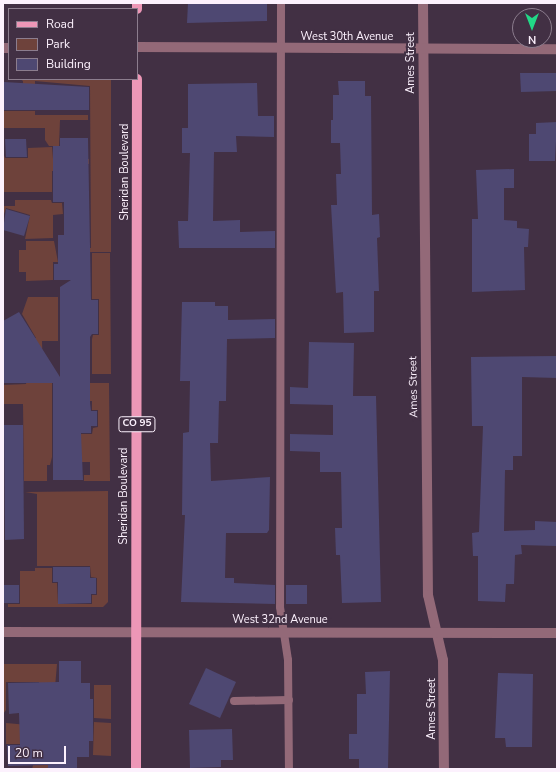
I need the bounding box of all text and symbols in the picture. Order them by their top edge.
legend [8,8,138,80]
north arrow [512,8,552,48]
text: Road [46,16,74,32]
street label: West 30th Avenue [301,30,393,44]
street label: Ames Street [404,32,418,94]
text: N [528,32,536,47]
text: Park [46,36,70,52]
text: Building [46,56,91,72]
street label: Sheridan Boulevard [118,123,132,221]
street label: Ames Street [407,356,421,418]
road number: CO 95 [118,416,156,432]
street label: Sheridan Boulevard [117,447,131,545]
street label: West 32nd Avenue [232,613,328,627]
street label: Ames Street [425,678,439,740]
scale bar [10,738,68,764]
text: 20 m [15,745,43,761]

